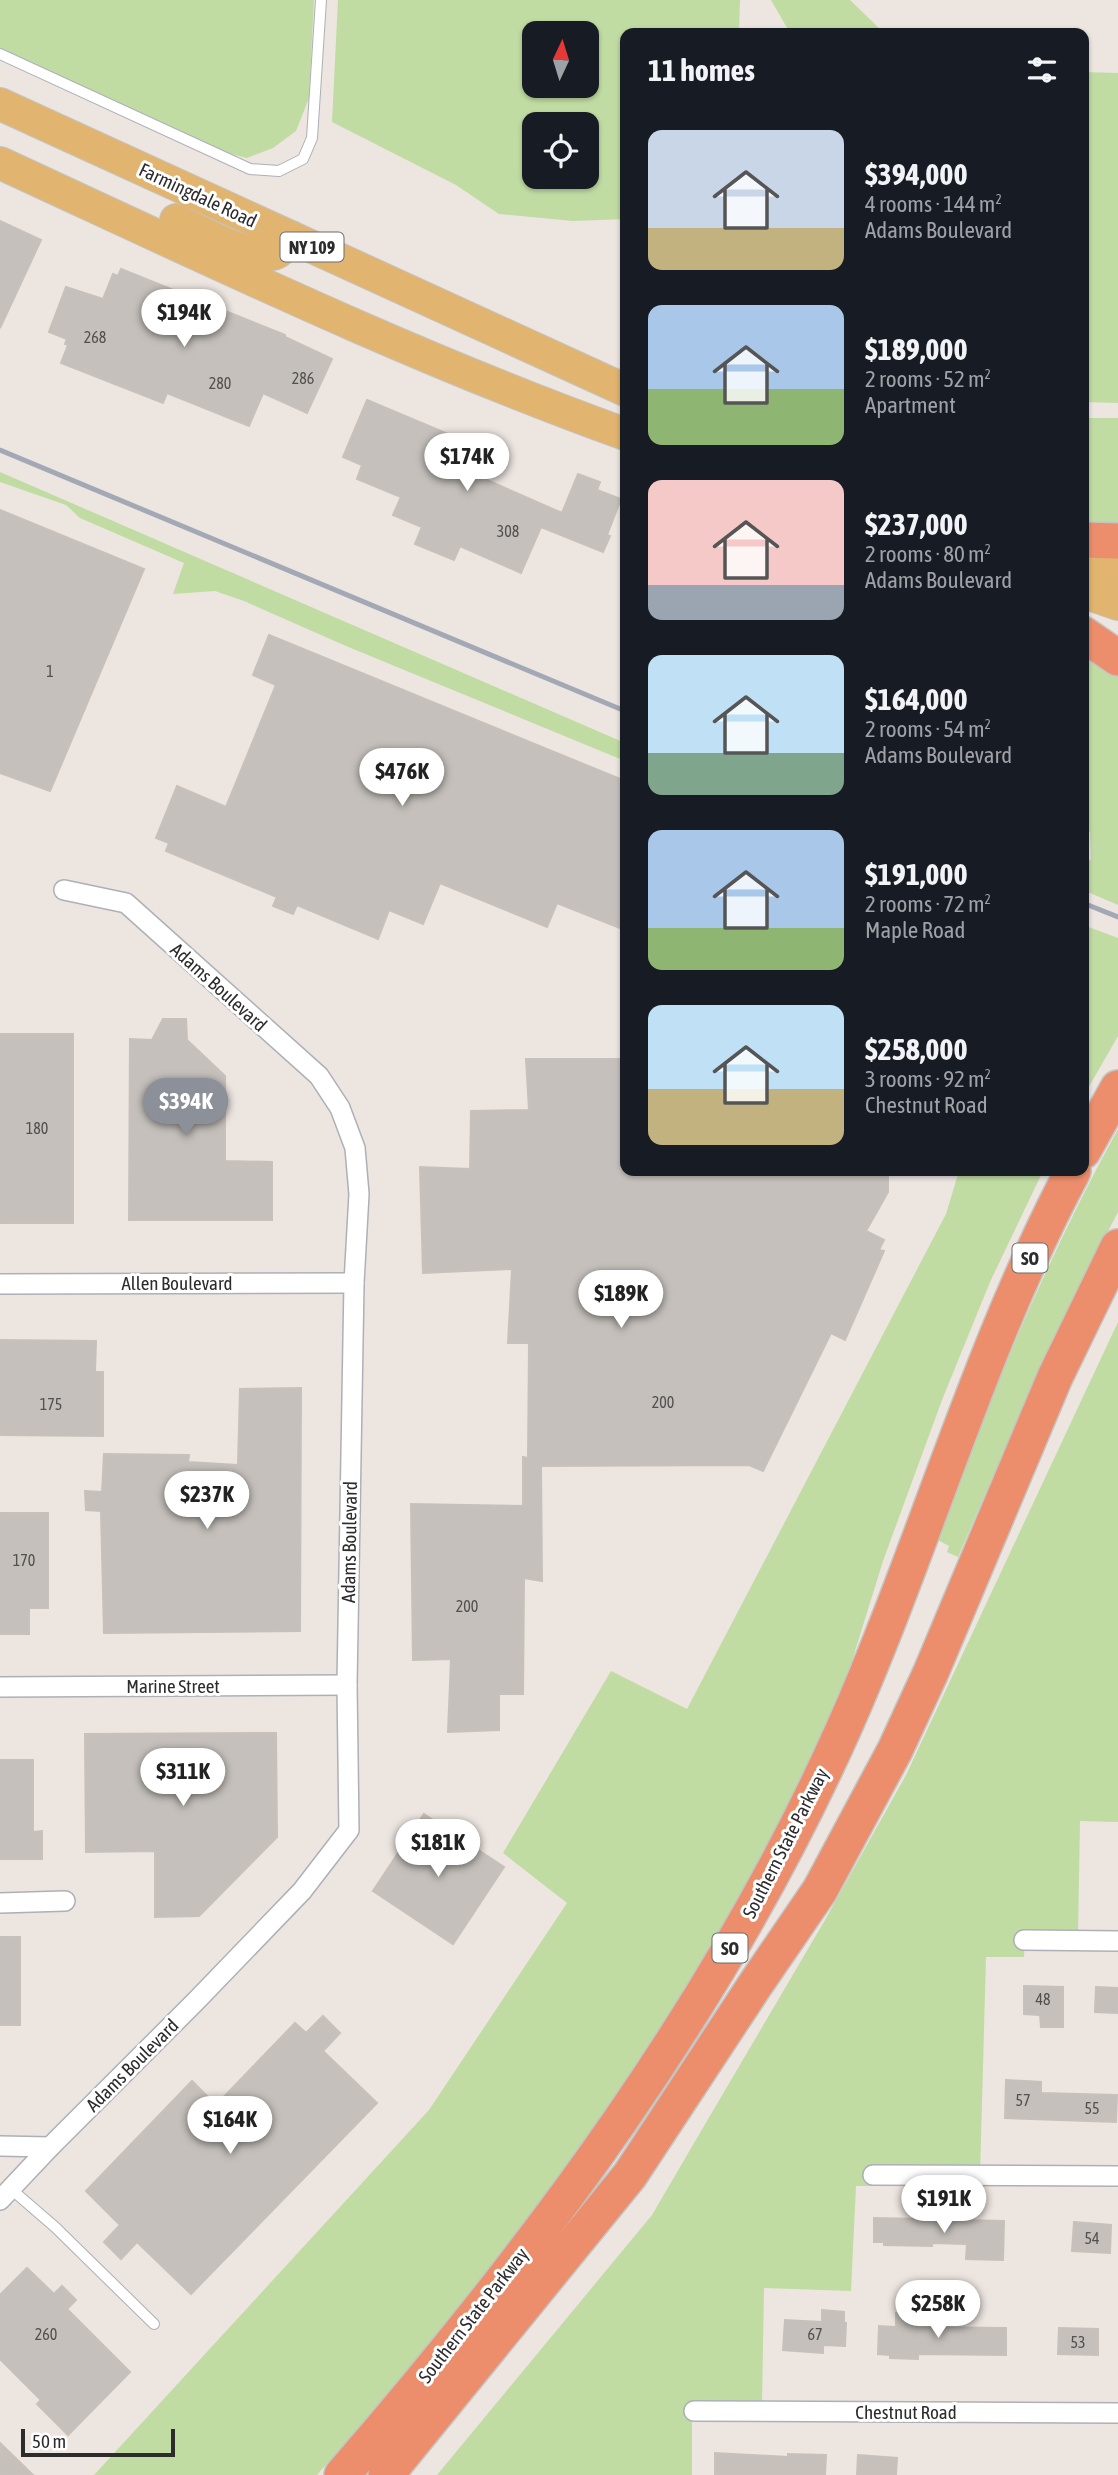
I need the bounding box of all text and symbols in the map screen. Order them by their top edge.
north arrow [522,21,598,98]
map controls [522,21,599,189]
icon: filters [1023,51,1061,89]
text: 11 homes [648,53,755,87]
button: locate [522,112,599,189]
text: $394,000 [865,157,968,191]
street label: Farmingdale Road [136,158,260,232]
icon: home [704,158,788,242]
text: 4 rooms · 144 m² [865,191,1002,217]
text: Adams Boulevard [865,217,1012,243]
road number: NY 109 [280,232,344,262]
pin: $194K [135,290,233,349]
text: $194K [157,299,211,325]
house number: 268 [84,328,106,346]
text: $189,000 [865,332,968,366]
icon: home [704,333,788,417]
text: 2 rooms · 52 m² [865,366,991,392]
house number: 286 [292,369,314,387]
house number: 280 [209,374,231,392]
text: Apartment [865,392,956,418]
pin: $174K [418,434,516,493]
text: $174K [440,443,494,469]
text: $237,000 [865,507,968,541]
icon: home [704,508,788,592]
house number: 308 [497,522,519,540]
text: 2 rooms · 80 m² [865,541,991,567]
text: Adams Boulevard [865,567,1012,593]
house number: 1 [46,662,54,680]
text: $164,000 [865,682,968,716]
icon: home [704,683,788,767]
text: 2 rooms · 54 m² [865,716,991,742]
text: Adams Boulevard [865,742,1012,768]
pin: $476K [353,748,451,808]
text: $476K [375,758,429,784]
text: $191,000 [865,857,968,891]
icon: home [704,858,788,942]
text: 2 rooms · 72 m² [865,891,991,917]
text: Maple Road [865,917,965,943]
street label: Adams Boulevard [166,938,272,1036]
text: $258,000 [865,1032,968,1066]
icon: home [704,1033,788,1117]
text: 3 rooms · 92 m² [865,1066,991,1092]
pin: $394K [137,1078,235,1138]
text: $394K [159,1088,213,1114]
text: Chestnut Road [865,1092,988,1118]
house number: 180 [26,1119,48,1137]
road number: SO [1012,1244,1048,1273]
pin: $189K [572,1270,670,1330]
street label: Allen Boulevard [121,1272,233,1294]
text: $189K [594,1280,648,1306]
house number: 200 [652,1393,674,1411]
house number: 175 [40,1395,62,1413]
pin: $237K [158,1472,256,1531]
text: $237K [180,1481,234,1507]
street label: Adams Boulevard [337,1481,361,1603]
house number: 170 [13,1551,35,1569]
house number: 200 [456,1597,478,1615]
street label: Marine Street [126,1675,220,1697]
pin: $311K [134,1748,232,1808]
text: $311K [156,1758,210,1784]
street label: Southern State Parkway [738,1764,832,1922]
pin: $181K [389,1820,487,1879]
text: $181K [411,1829,465,1855]
road number: SO [712,1934,748,1962]
house number: 48 [1035,1990,1051,2008]
street label: Adams Boulevard [81,2014,183,2116]
house number: 57 [1015,2091,1031,2109]
pin: $164K [181,2096,279,2156]
house number: 55 [1084,2099,1100,2117]
text: $164K [203,2106,257,2132]
pin: $191K [895,2176,993,2235]
text: $191K [917,2185,971,2211]
house number: 54 [1084,2229,1100,2247]
street label: Southern State Parkway [413,2243,533,2387]
pin: $258K [889,2280,987,2340]
text: $258K [911,2290,965,2316]
house number: 260 [35,2325,57,2343]
house number: 67 [807,2325,823,2343]
house number: 53 [1070,2333,1086,2351]
street label: Chestnut Road [855,2401,957,2423]
scale bar [21,2426,175,2458]
text: 50 m [32,2430,66,2452]

